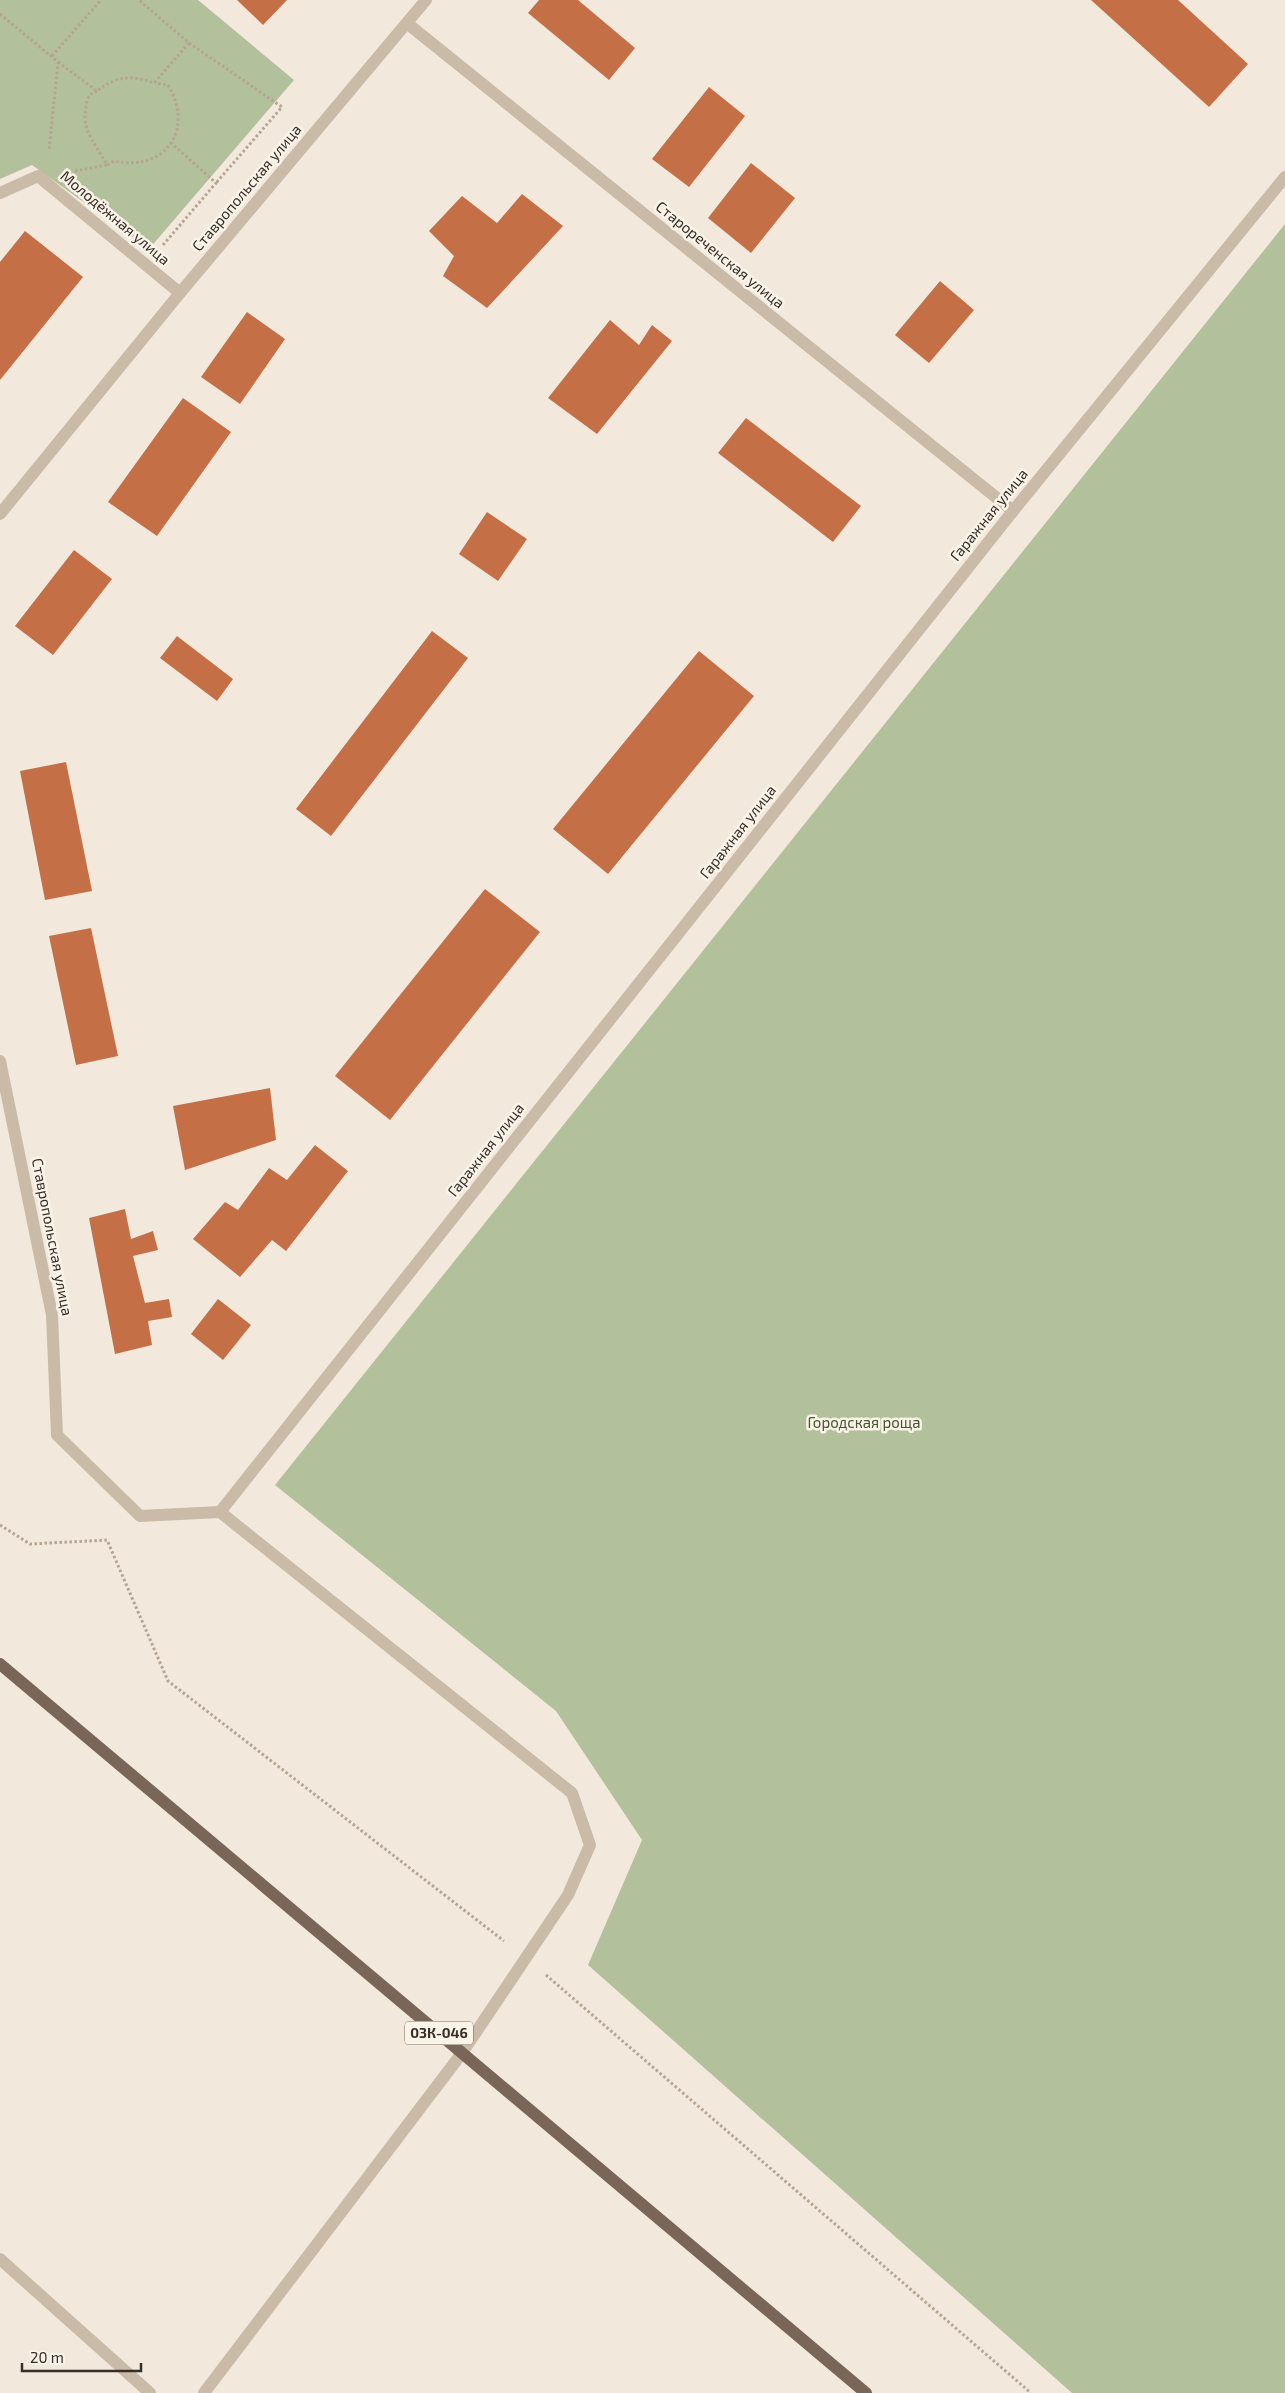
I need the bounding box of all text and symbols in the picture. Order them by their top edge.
street label: Ставропольская улица [188,120,305,255]
street label: Молодёжная улица [57,166,174,269]
street label: Старореченская улица [652,197,789,312]
street label: Гаражная улица [945,465,1032,565]
street label: Гаражная улица [695,781,780,882]
street label: Гаражная улица [443,1099,528,1200]
street label: Ставропольская улица [28,1156,77,1317]
park label: Городская роща [807,1413,921,1431]
road number: 03К-046 [405,2022,473,2045]
scale bar [22,2340,141,2372]
text: 20 m [30,2348,64,2366]

